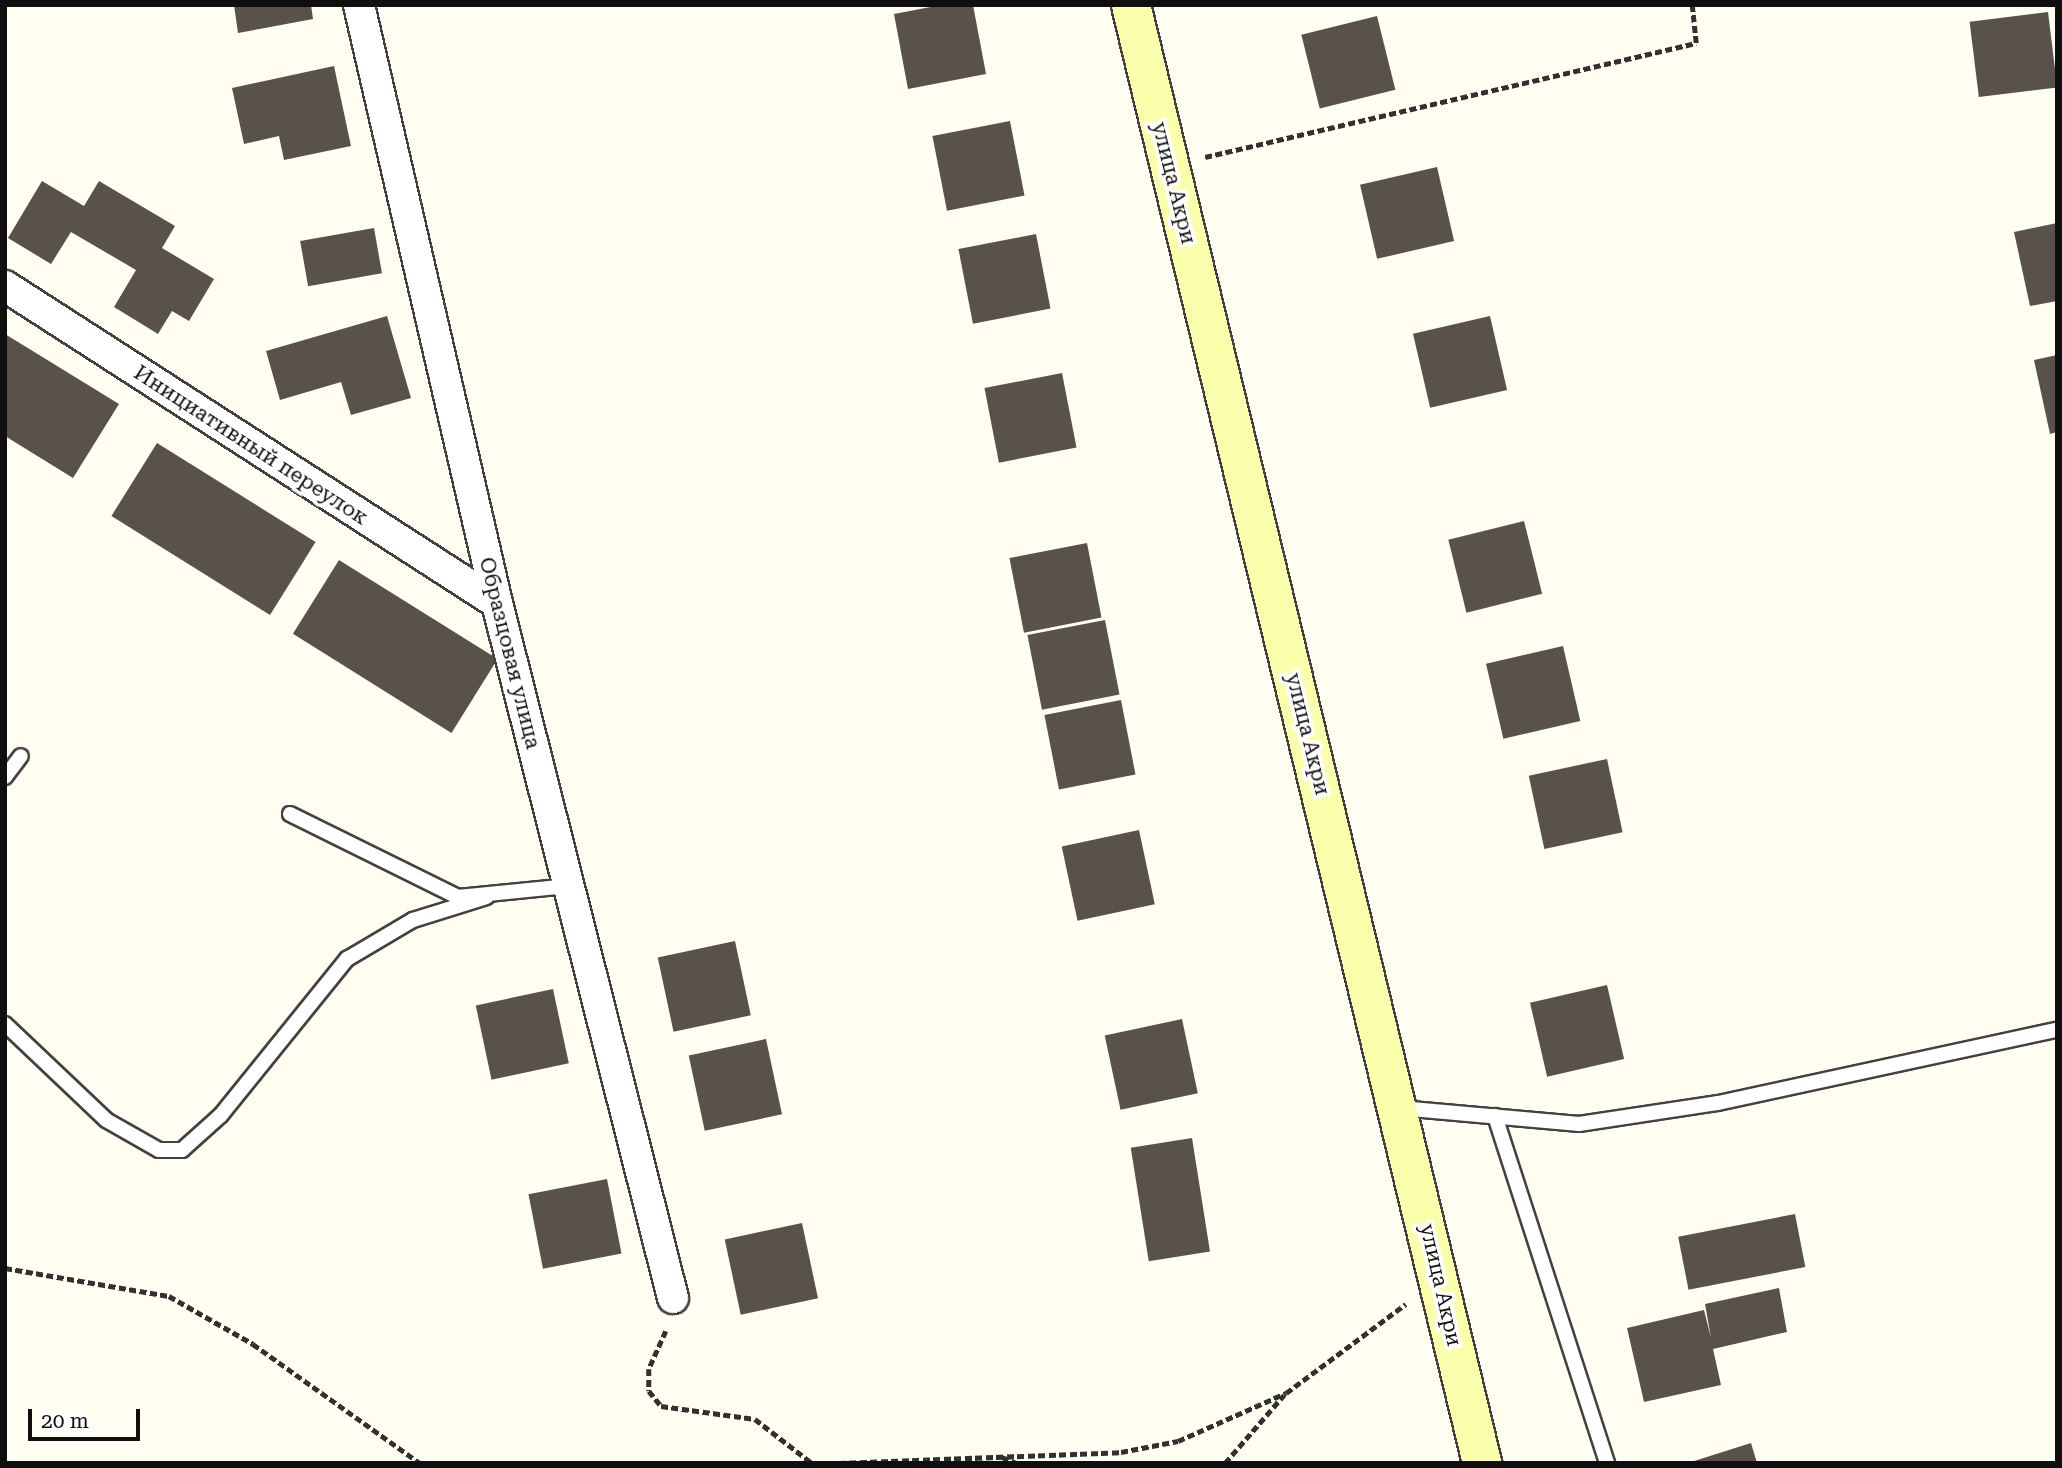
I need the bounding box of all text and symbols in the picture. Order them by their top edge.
street label: улица Акри [1147,119,1201,247]
street label: Инициативный переулок [129,360,373,530]
street label: Образцовая улица [474,555,546,751]
street label: улица Акри [1281,670,1335,798]
street label: улица Акри [1415,1221,1467,1349]
scale bar [32,1394,144,1438]
text: 20 m [41,1409,89,1433]

